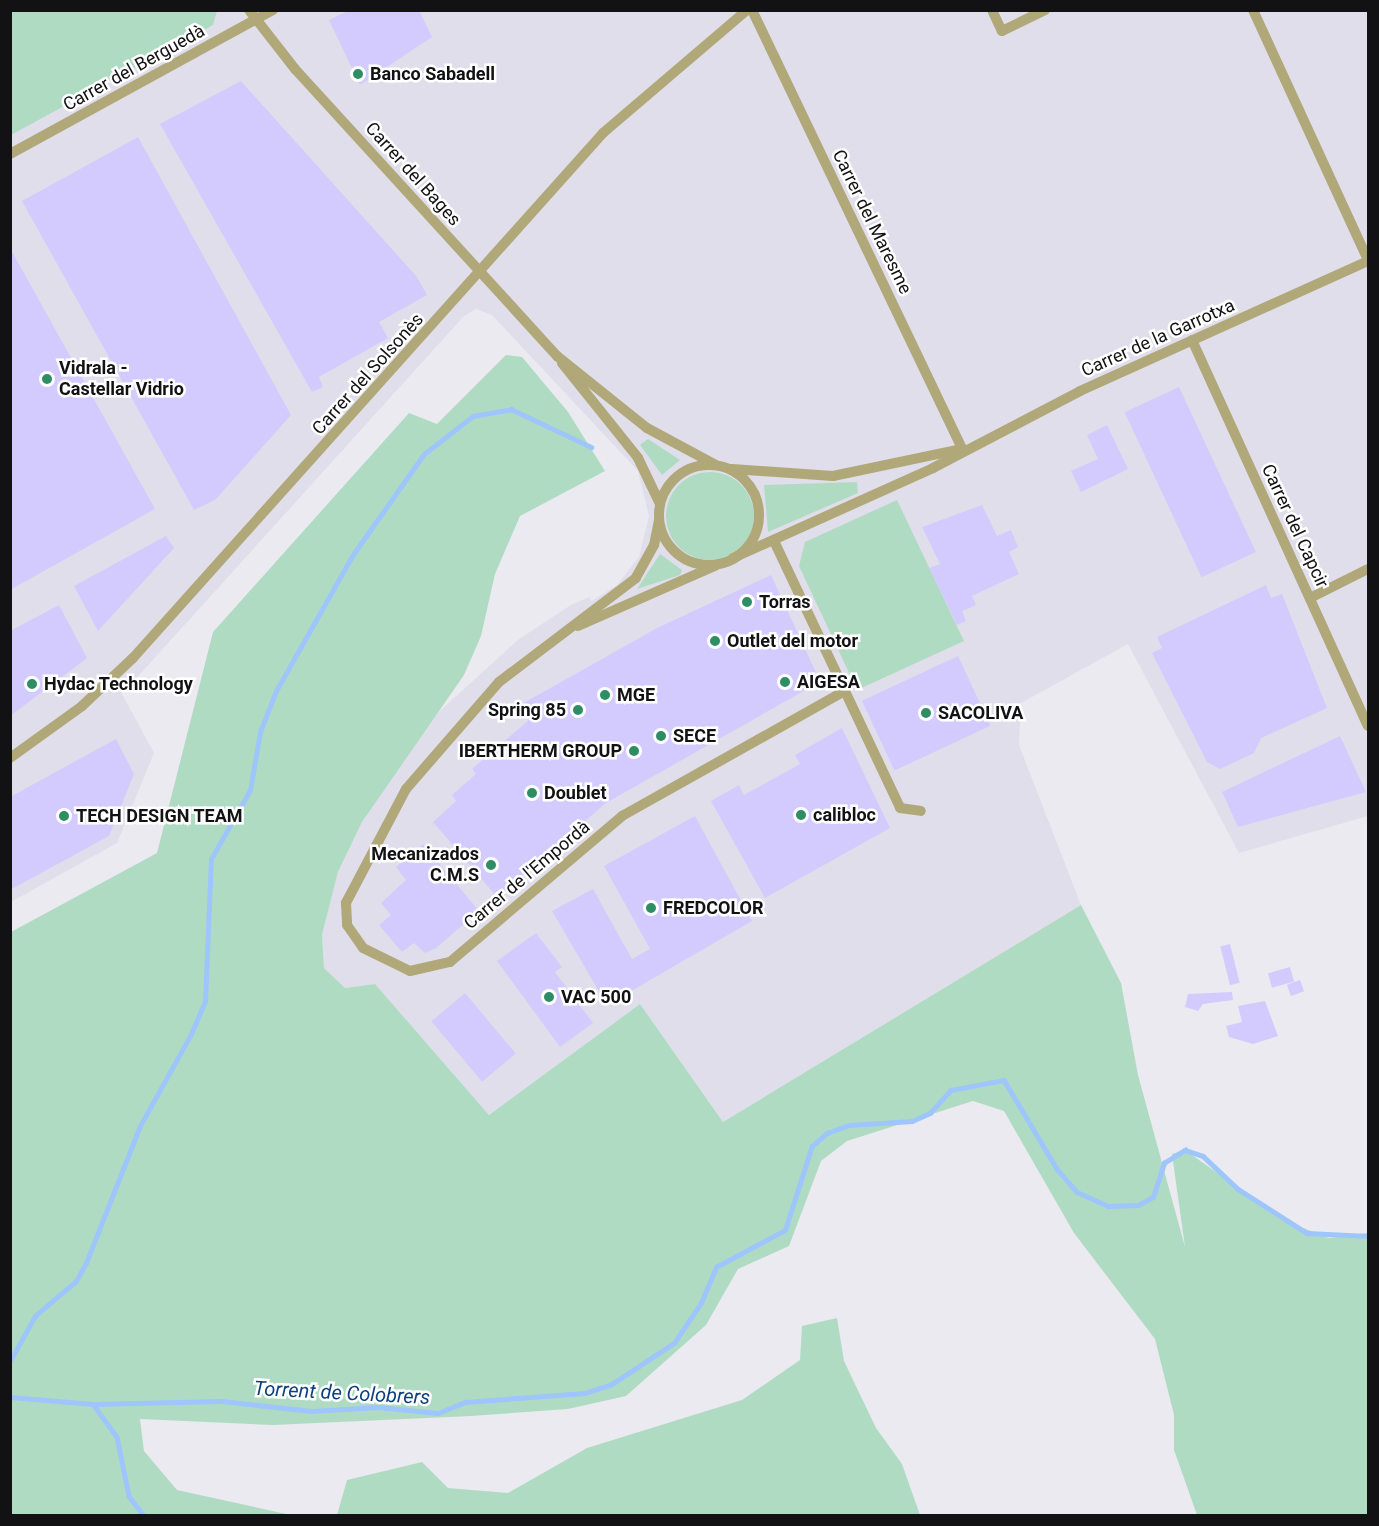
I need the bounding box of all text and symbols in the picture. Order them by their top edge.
street label: Carrer del Berguedà [59,20,209,116]
place label: Banco Sabadell [370,63,495,85]
marker: Banco Sabadell [351,67,365,81]
street label: Carrer del Bages [361,118,465,230]
street label: Carrer del Maresme [828,146,916,298]
street label: Carrer de la Garrotxa [1078,294,1238,382]
street label: Carrer del Solsonès [308,309,428,439]
place label: Vidrala - Castellar Vidrio [59,358,184,400]
marker: Vidrala - Castellar Vidrio [40,372,54,386]
street label: Carrer del Capcir [1257,461,1333,591]
place label: Torras [759,591,811,613]
marker: Torras [740,595,754,609]
place label: Outlet del motor [727,630,858,652]
marker: Outlet del motor [708,634,722,648]
place label: AIGESA [797,671,860,693]
place label: Hydac Technology [44,673,193,695]
marker: AIGESA [778,675,792,689]
marker: Hydac Technology [25,677,39,691]
place label: MGE [617,684,655,706]
marker: MGE [598,688,612,702]
place label: Spring 85 [488,699,566,721]
place label: SACOLIVA [938,702,1023,724]
marker: Spring 85 [571,703,585,717]
marker: SACOLIVA [919,706,933,720]
place label: SECE [673,725,716,747]
marker: SECE [654,729,668,743]
place label: IBERTHERM GROUP [459,740,622,762]
marker: IBERTHERM GROUP [627,744,641,758]
place label: Doublet [544,782,607,804]
marker: Doublet [525,786,539,800]
place label: calibloc [813,804,876,826]
place label: TECH DESIGN TEAM [76,805,243,827]
marker: calibloc [794,808,808,822]
marker: TECH DESIGN TEAM [57,809,71,823]
street label: Carrer de l'Empordà [460,816,594,934]
place label: Mecanizados C.M.S [371,844,479,886]
marker: Mecanizados C.M.S [484,858,498,872]
place label: FREDCOLOR [663,897,764,919]
marker: FREDCOLOR [644,901,658,915]
place label: VAC 500 [561,986,631,1008]
marker: VAC 500 [542,990,556,1004]
water label: Torrent de Colobrers [253,1376,431,1410]

